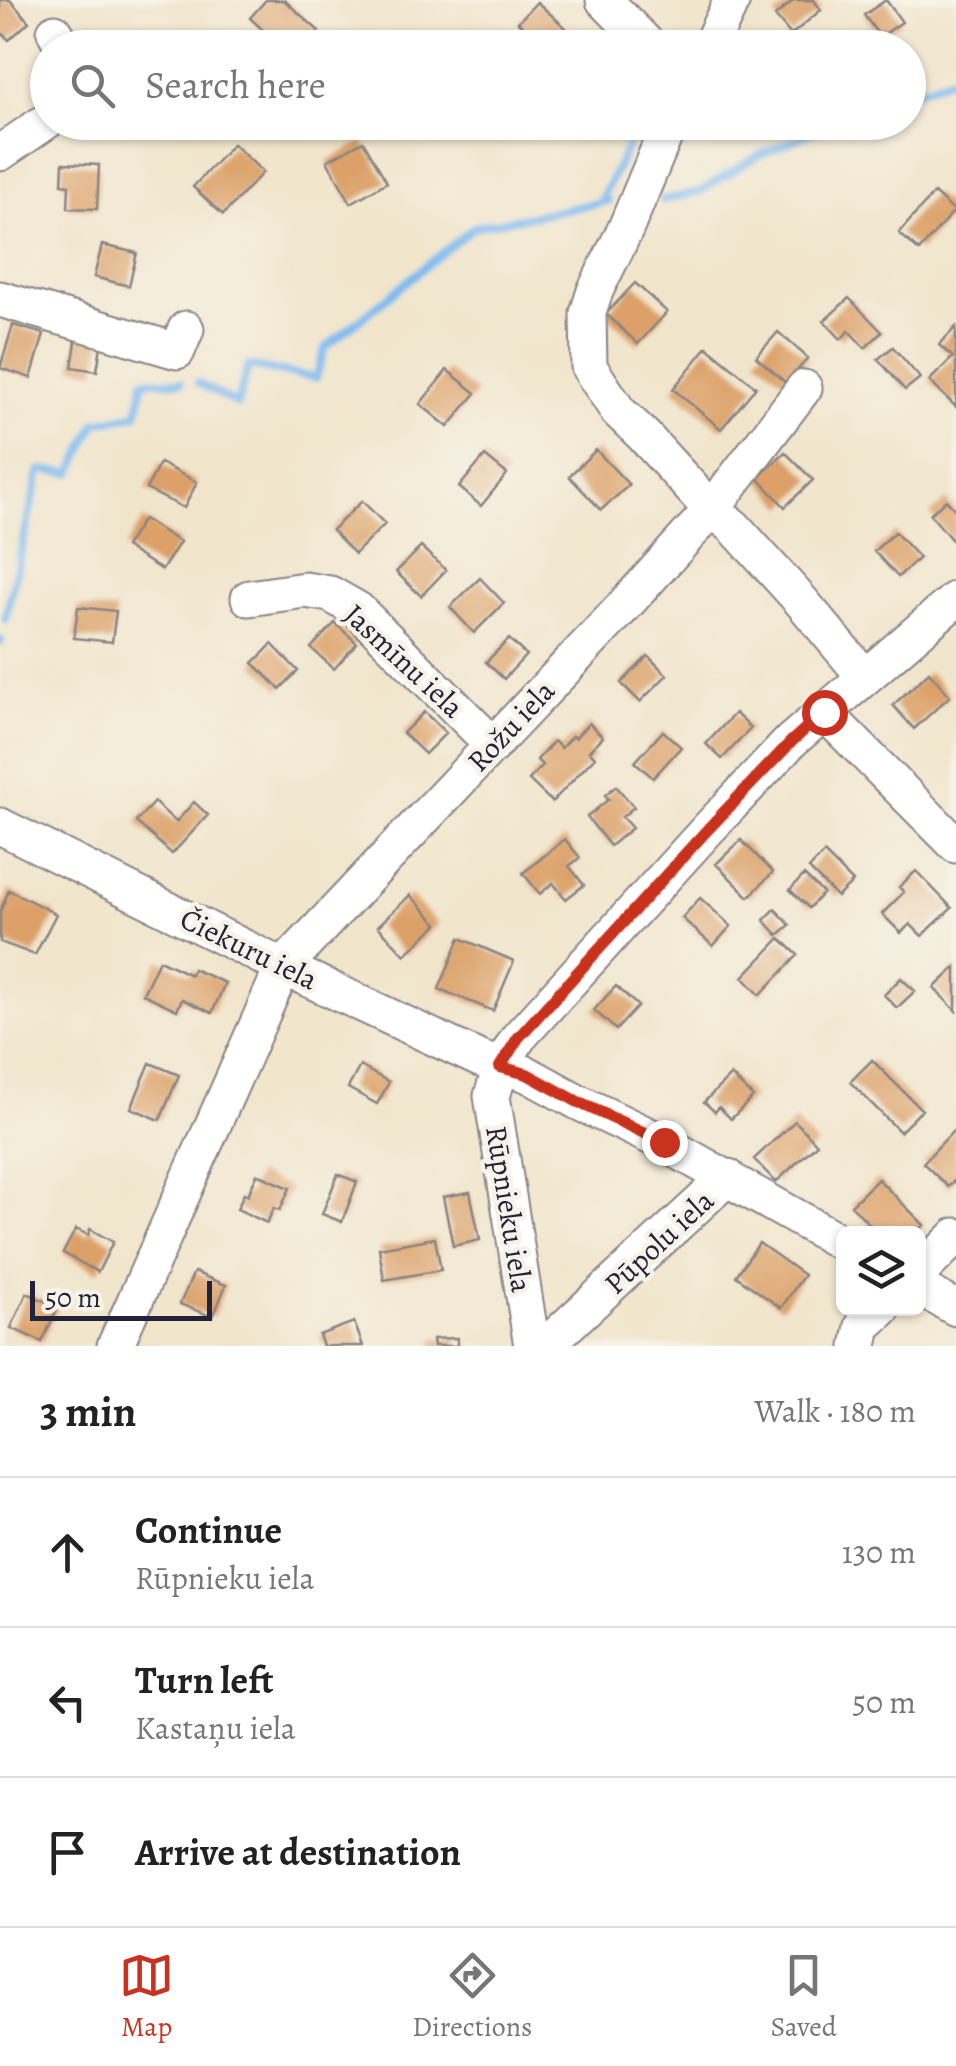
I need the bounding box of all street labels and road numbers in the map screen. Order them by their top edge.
street label: Jasmīnu iela [335,595,473,727]
street label: Rožu iela [458,672,564,780]
street label: Čiekuru iela [174,899,324,999]
street label: Rūpnieku iela [476,1123,542,1295]
street label: Pūpolu iela [596,1181,722,1303]

